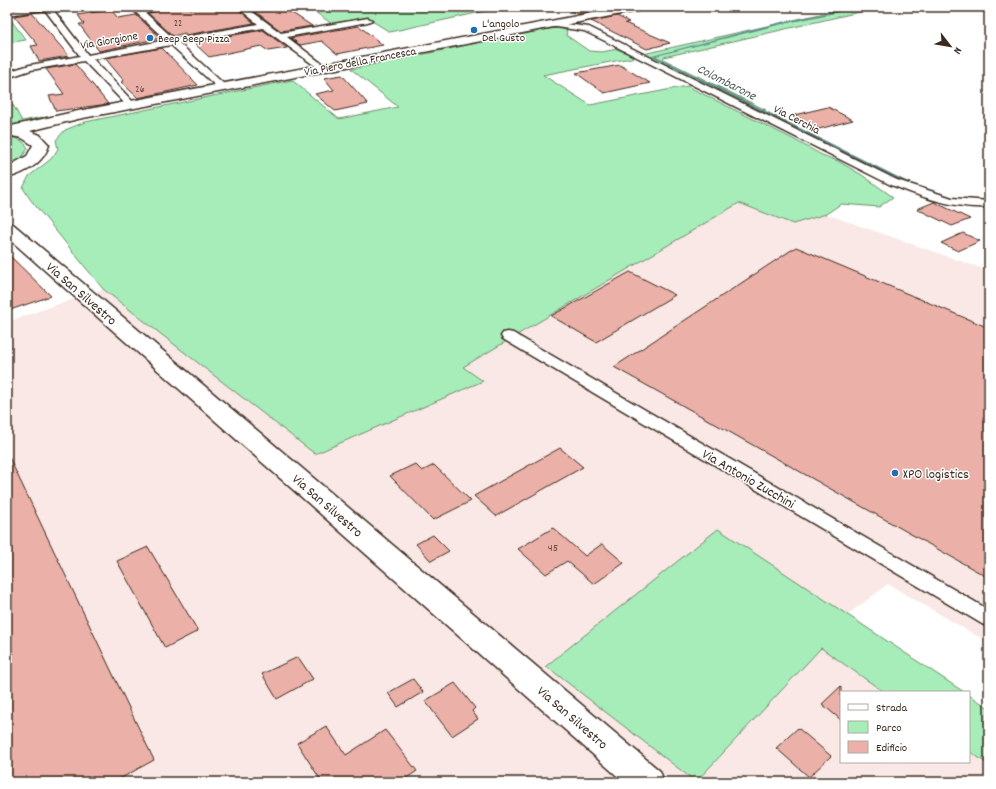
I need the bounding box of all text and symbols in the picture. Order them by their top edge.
place label: L'angolo Del Gusto [482,16,525,47]
house number: 22 [174,17,182,31]
marker: L'angolo Del Gusto [469,25,479,35]
north arrow [930,26,970,66]
street label: Via Giorgione [79,28,139,55]
place label: Beep Beep Pizza [158,31,230,48]
marker: Beep Beep Pizza [145,33,155,43]
street label: Via Piero della Francesca [303,43,418,82]
text: N [948,44,965,57]
water label: Colombarone [693,60,760,107]
house number: 26 [135,83,145,97]
street label: Via Cerchia [770,101,823,139]
street label: Via San Silvestro [41,258,120,331]
street label: Via Antonio Zucchini [698,445,799,515]
place label: XPO logistics [903,465,969,485]
marker: XPO logistics [890,468,900,478]
street label: Via San Silvestro [287,470,366,543]
house number: 45 [548,540,558,557]
street label: Via San Silvestro [532,682,611,755]
legend [840,691,970,763]
text: Strada [876,700,907,717]
text: Parco [876,720,902,737]
text: Edificio [876,740,907,757]

